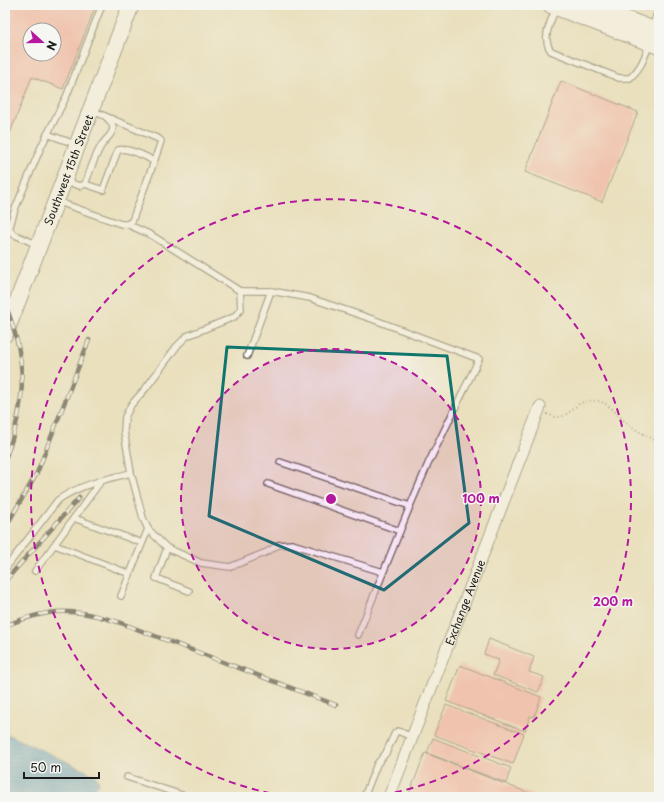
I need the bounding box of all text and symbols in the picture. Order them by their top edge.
north arrow [22,22,62,62]
text: N [42,39,61,53]
street label: Southwest 15th Street [39,111,97,228]
text: 100 m [462,489,500,507]
centre of rings [324,492,338,506]
street label: Exchange Avenue [440,557,489,648]
text: 200 m [593,592,633,610]
scale bar [24,754,99,780]
text: 50 m [30,758,61,776]

